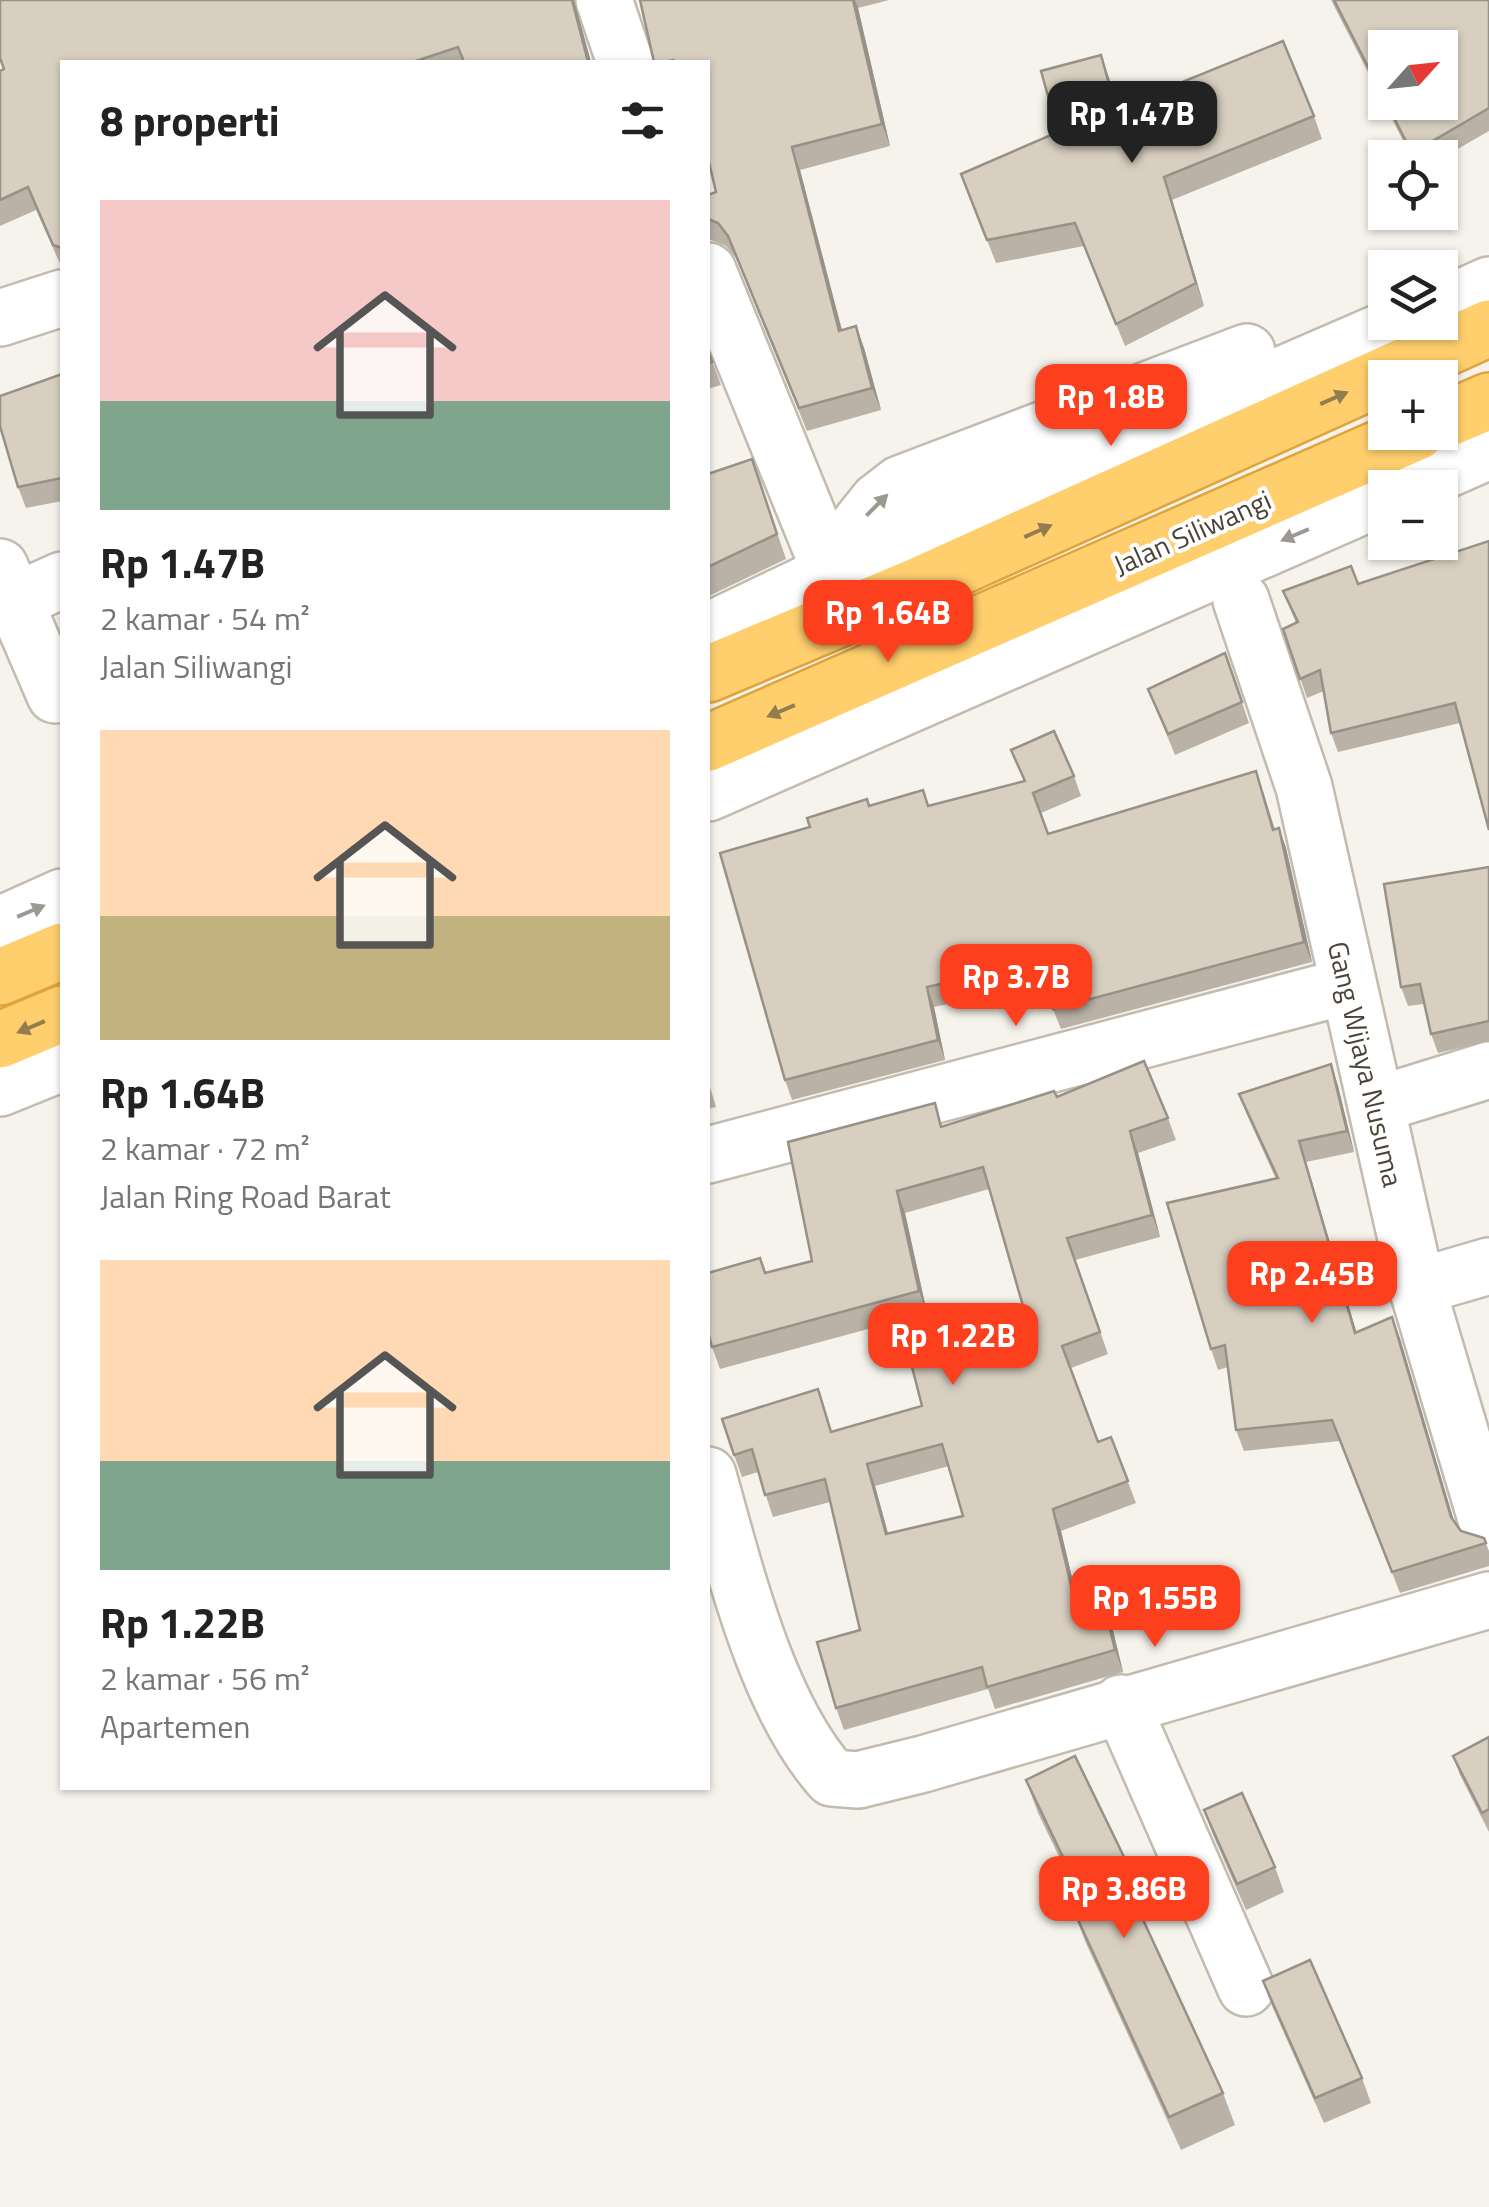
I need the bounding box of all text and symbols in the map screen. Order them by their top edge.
north arrow [1368,30,1458,120]
map controls [1368,30,1458,560]
pin: Rp 1.47B [1029,81,1235,166]
text: 8 properti [100,88,280,152]
text: Rp 1.47B [1069,89,1195,137]
icon: filters [615,93,670,148]
button: locate [1368,140,1458,230]
button: layers [1368,250,1458,340]
icon: home [295,265,475,445]
button: + [1368,360,1458,450]
pin: Rp 1.8B [1019,364,1203,449]
text: Rp 1.8B [1057,372,1165,420]
one-way arrow [1320,390,1349,406]
button: − [1368,470,1458,560]
street label: Jalan Siliwangi [1106,478,1278,586]
one-way arrow [864,494,888,517]
one-way arrow [1024,523,1053,540]
one-way arrow [1281,527,1310,543]
text: Rp 1.47B [100,530,265,594]
pin: Rp 1.64B [785,580,991,665]
text: Rp 1.64B [825,588,951,636]
text: 2 kamar · 54 m² [100,594,310,642]
text: Jalan Siliwangi [100,642,293,690]
one-way arrow [766,704,796,720]
icon: home [295,795,475,975]
one-way arrow [16,903,46,919]
street label: Gang Wijaya Nusuma [1317,937,1415,1191]
pin: Rp 3.7B [924,944,1108,1029]
text: Rp 3.7B [962,952,1070,1000]
one-way arrow [16,1019,46,1035]
text: Rp 1.64B [100,1060,265,1124]
text: 2 kamar · 72 m² [100,1124,310,1172]
text: Jalan Ring Road Barat [100,1172,391,1220]
pin: Rp 2.45B [1209,1241,1415,1326]
text: Rp 2.45B [1249,1249,1375,1297]
pin: Rp 1.22B [850,1303,1056,1388]
text: Rp 1.22B [890,1311,1016,1359]
icon: home [295,1325,475,1505]
pin: Rp 1.55B [1052,1565,1258,1650]
text: Rp 1.55B [1092,1573,1218,1621]
text: Rp 1.22B [100,1590,265,1654]
text: 2 kamar · 56 m² [100,1654,310,1702]
text: Apartemen [100,1702,251,1750]
pin: Rp 3.86B [1021,1856,1227,1941]
text: Rp 3.86B [1061,1864,1187,1912]

